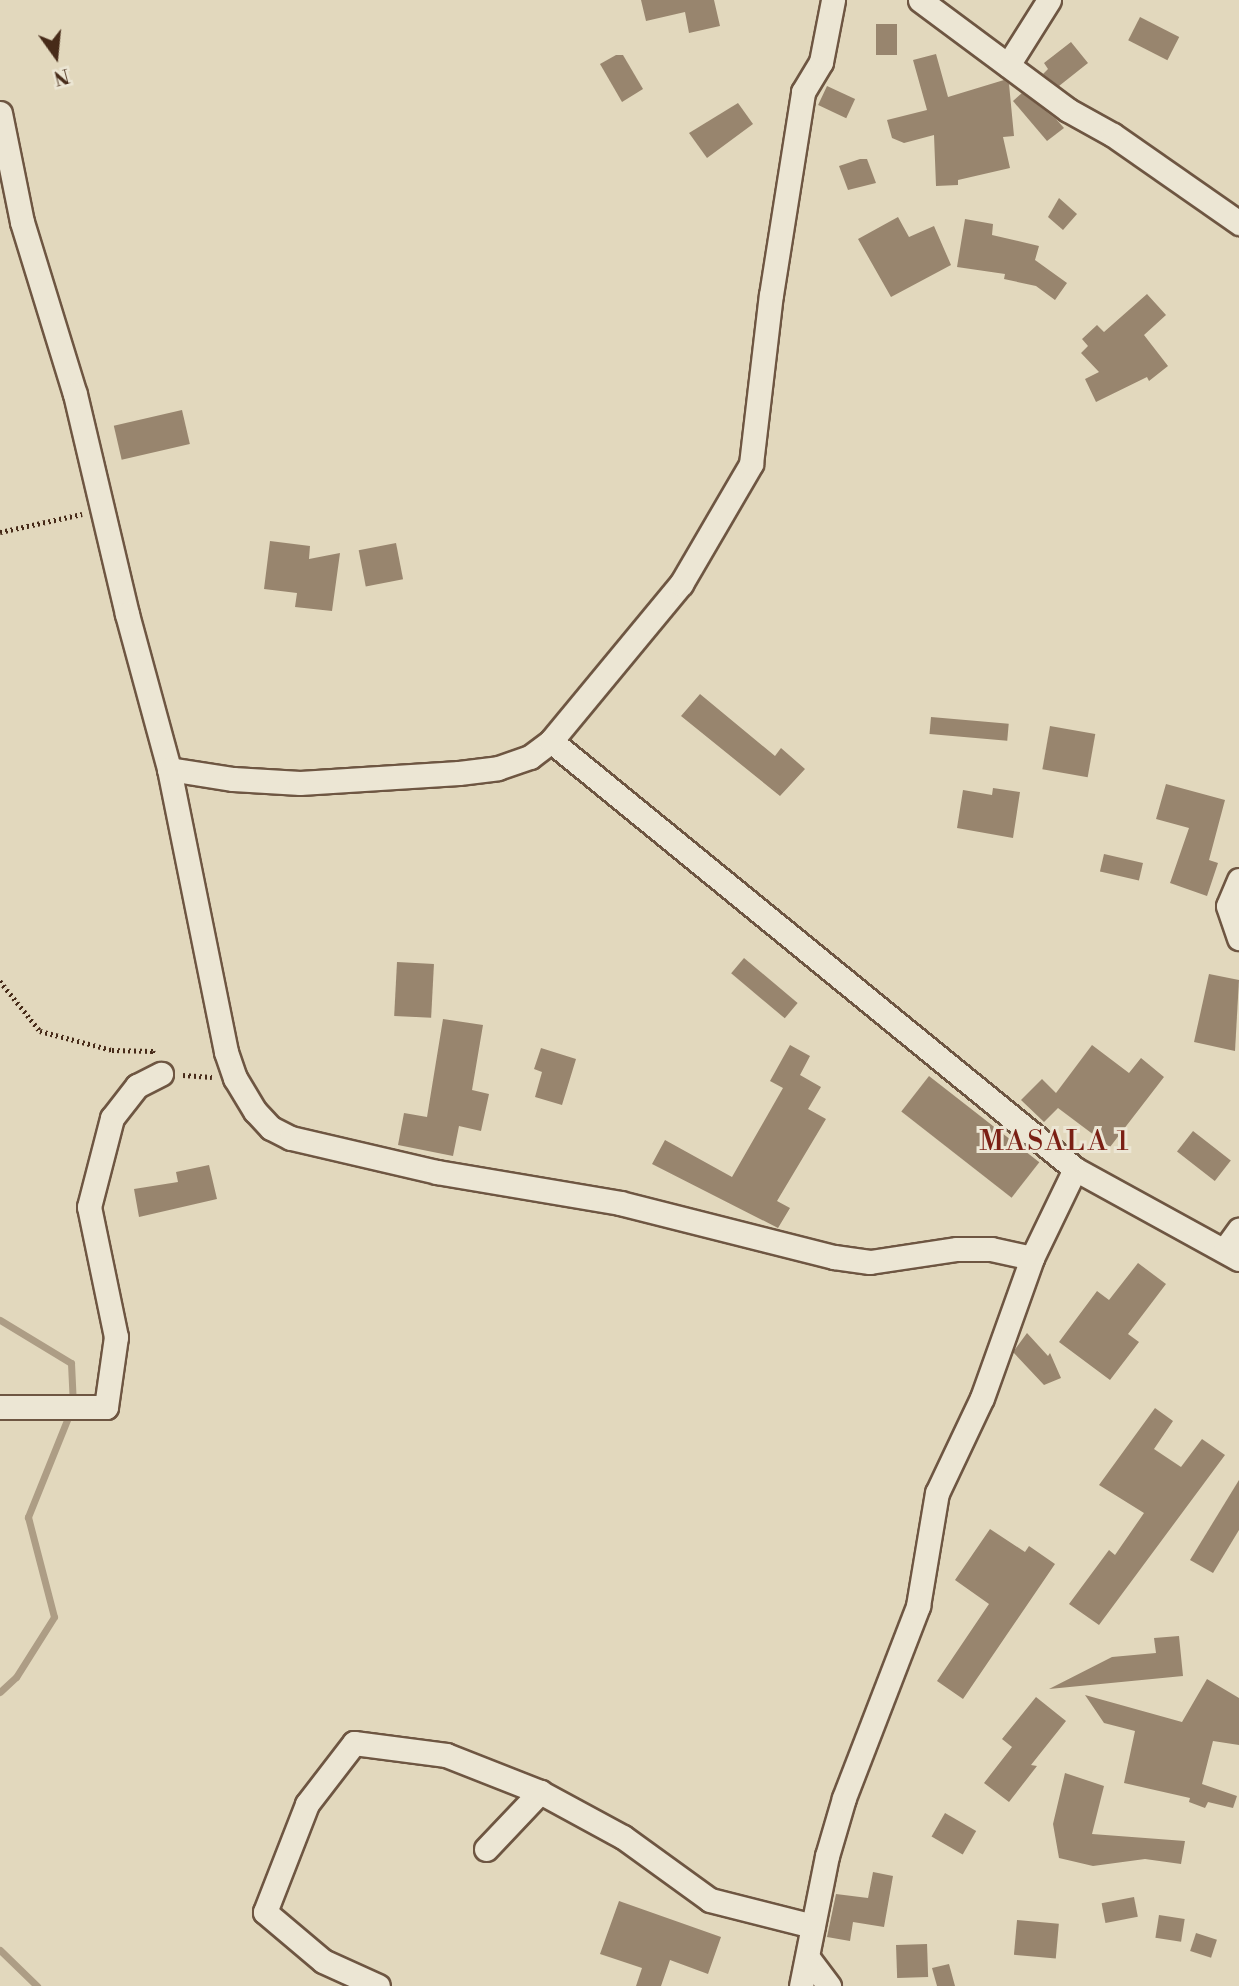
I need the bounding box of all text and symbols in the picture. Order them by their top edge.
north arrow [21,21,91,91]
text: N [51,63,72,90]
district label: MASALA 1 [980,1125,1130,1159]

